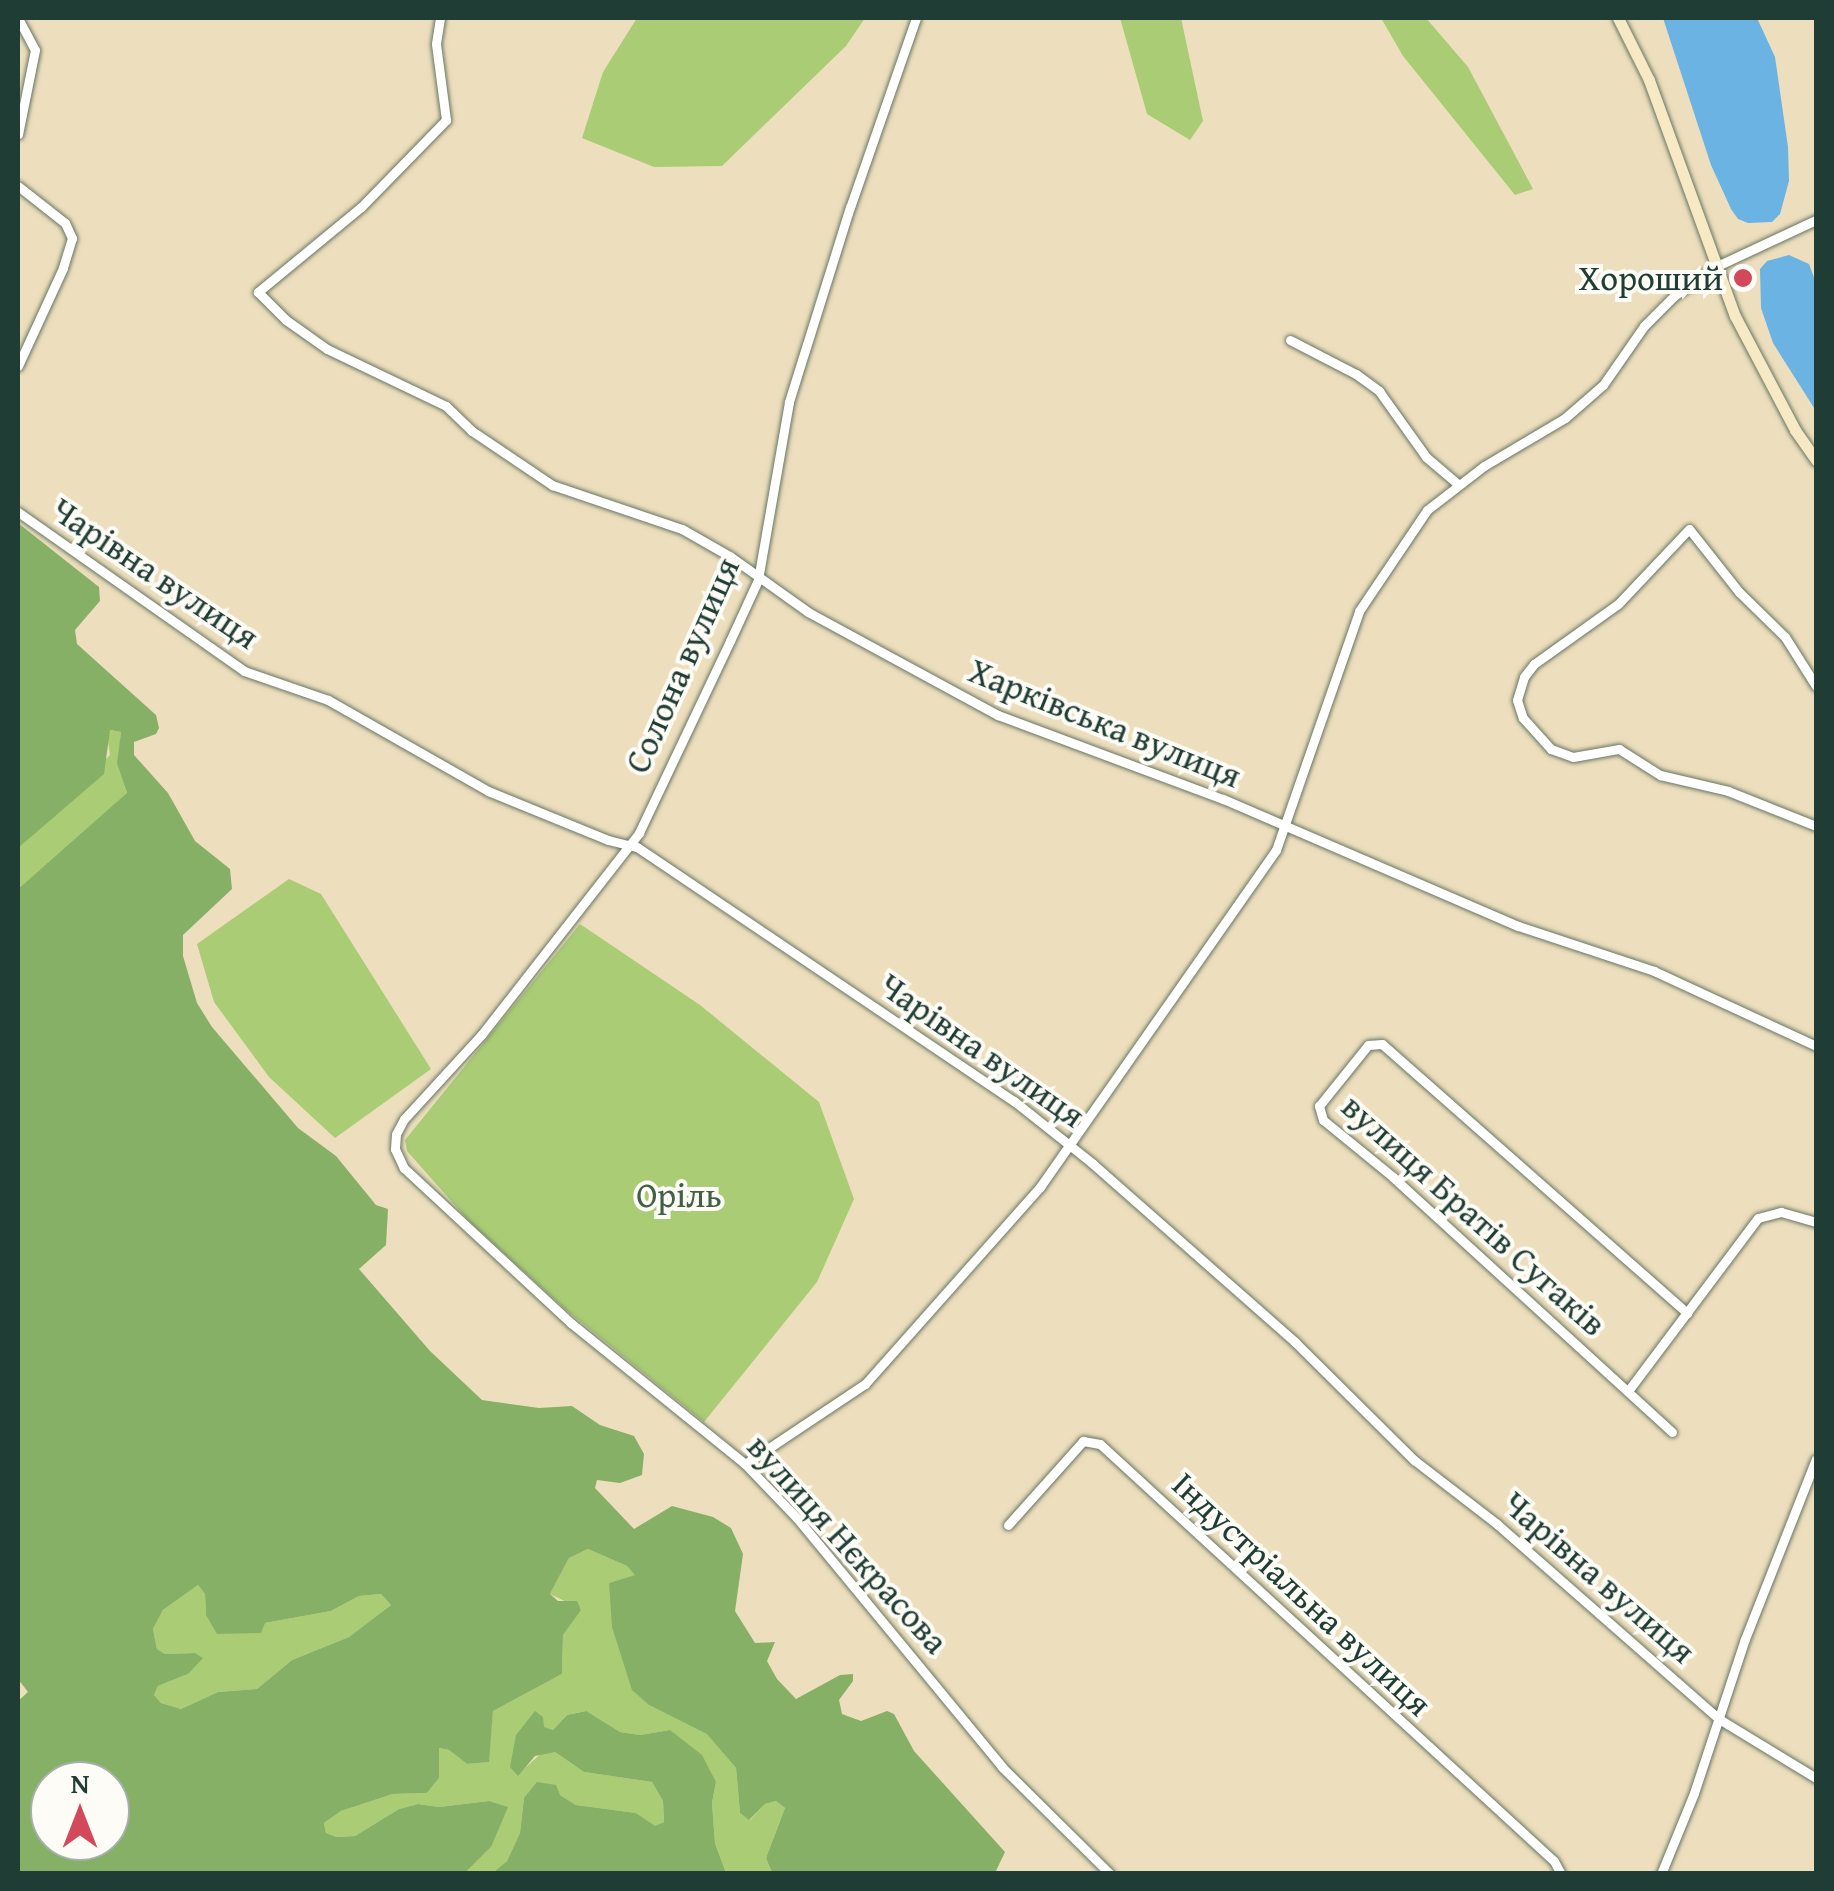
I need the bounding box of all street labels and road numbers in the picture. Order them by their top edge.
street label: Чарівна вулиця [43,488,267,658]
street label: Солона вулиця [616,551,748,779]
street label: Харківська вулиця [963,649,1247,797]
street label: Чарівна вулиця [871,964,1093,1136]
street label: вулиця Братів Сугаків [1333,1085,1615,1345]
street label: вулиця Нєкрасова [739,1426,957,1662]
street label: Індустріальна вулиця [1164,1463,1440,1725]
street label: Чарівна вулиця [1494,1482,1704,1672]

